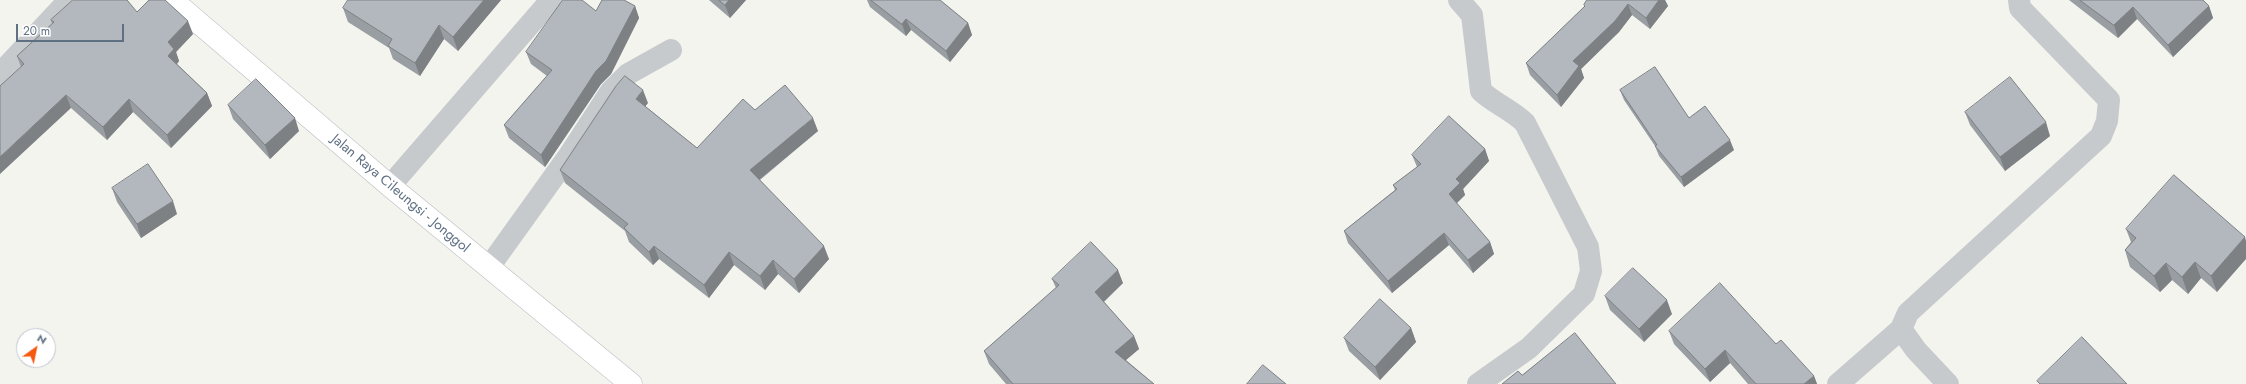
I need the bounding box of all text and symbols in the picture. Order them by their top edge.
scale bar [18,16,126,42]
text: 20 m [23,22,50,40]
street label: Jalan Raya Cileungsi - Jonggol [327,131,473,257]
north arrow [16,328,56,368]
text: N [34,330,50,348]

